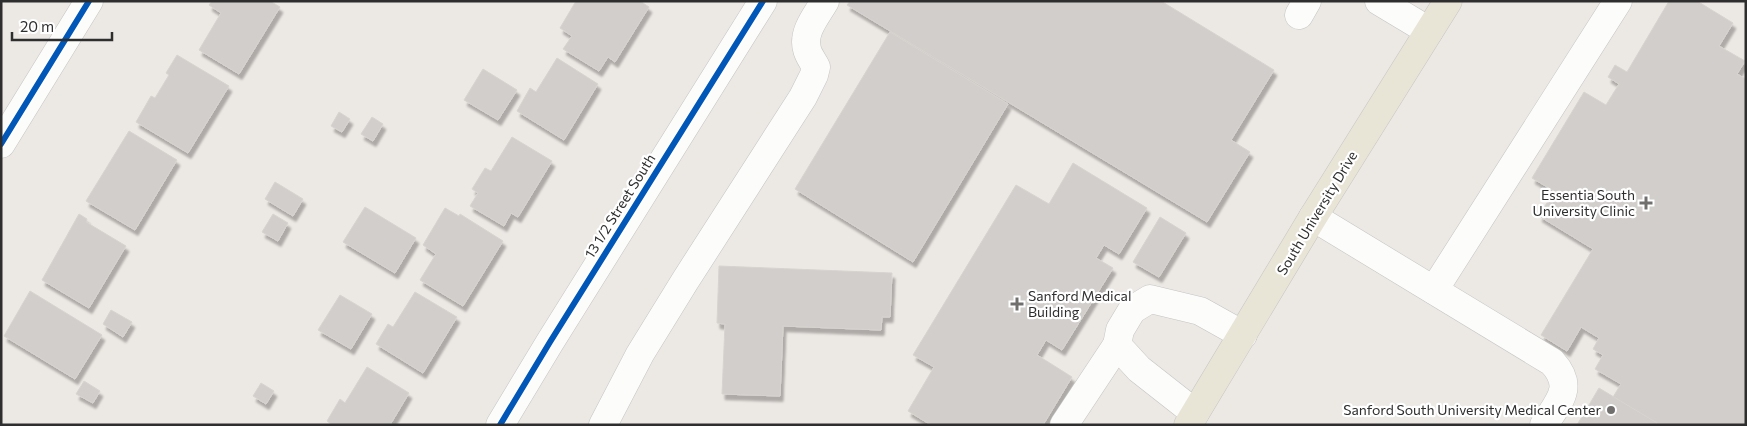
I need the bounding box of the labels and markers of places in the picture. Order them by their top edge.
place label: Essentia South University Clinic [1533,186,1635,219]
marker: Essentia South University Clinic [1639,196,1653,210]
place label: Sanford Medical Building [1028,287,1131,320]
marker: Sanford Medical Building [1010,297,1024,311]
place label: Sanford South University Medical Center [1343,401,1601,418]
marker: Sanford South University Medical Center [1605,404,1617,416]

